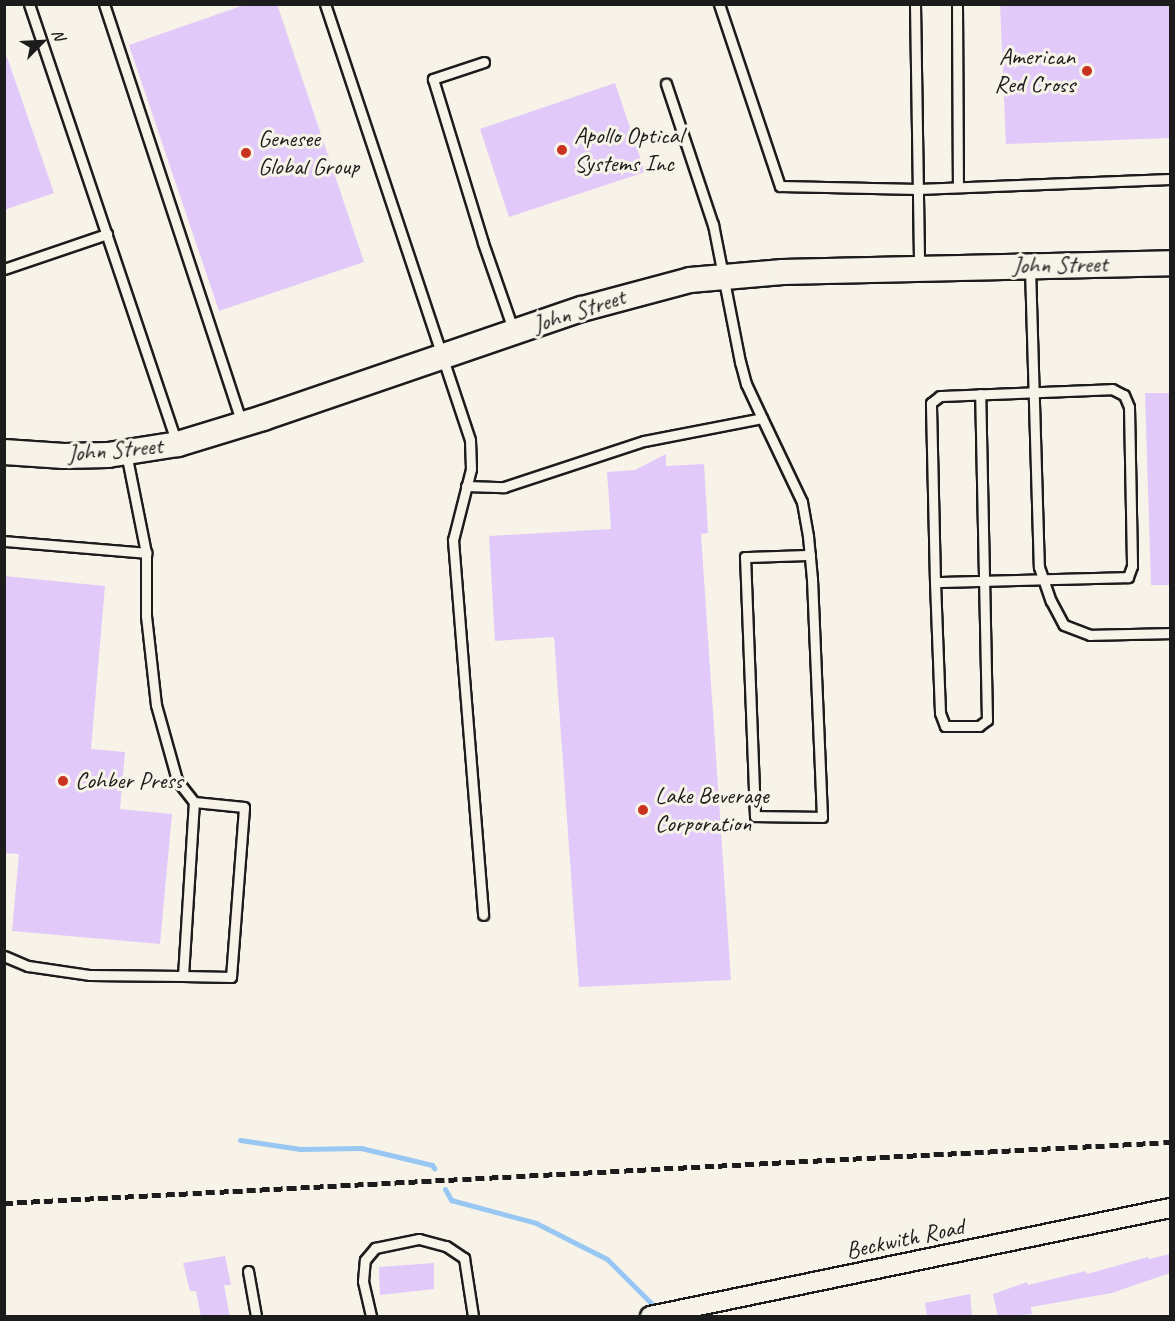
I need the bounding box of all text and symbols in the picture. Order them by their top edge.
north arrow [12,12,72,72]
text: N [47,26,70,43]
place label: American Red Cross [995,43,1075,99]
marker: American Red Cross [1080,64,1094,78]
place label: Apollo Optical Systems Inc [574,122,682,178]
place label: Genesee Global Group [258,125,359,181]
marker: Apollo Optical Systems Inc [555,143,569,157]
marker: Genesee Global Group [239,146,253,160]
street label: John Street [1012,250,1108,280]
street label: John Street [529,283,629,339]
street label: John Street [66,431,164,469]
place label: Cohber Press [75,767,183,795]
marker: Cohber Press [56,774,70,788]
place label: Lake Beverage Corporation [655,782,769,838]
marker: Lake Beverage Corporation [636,803,650,817]
street label: Beckwith Road [844,1213,966,1265]

